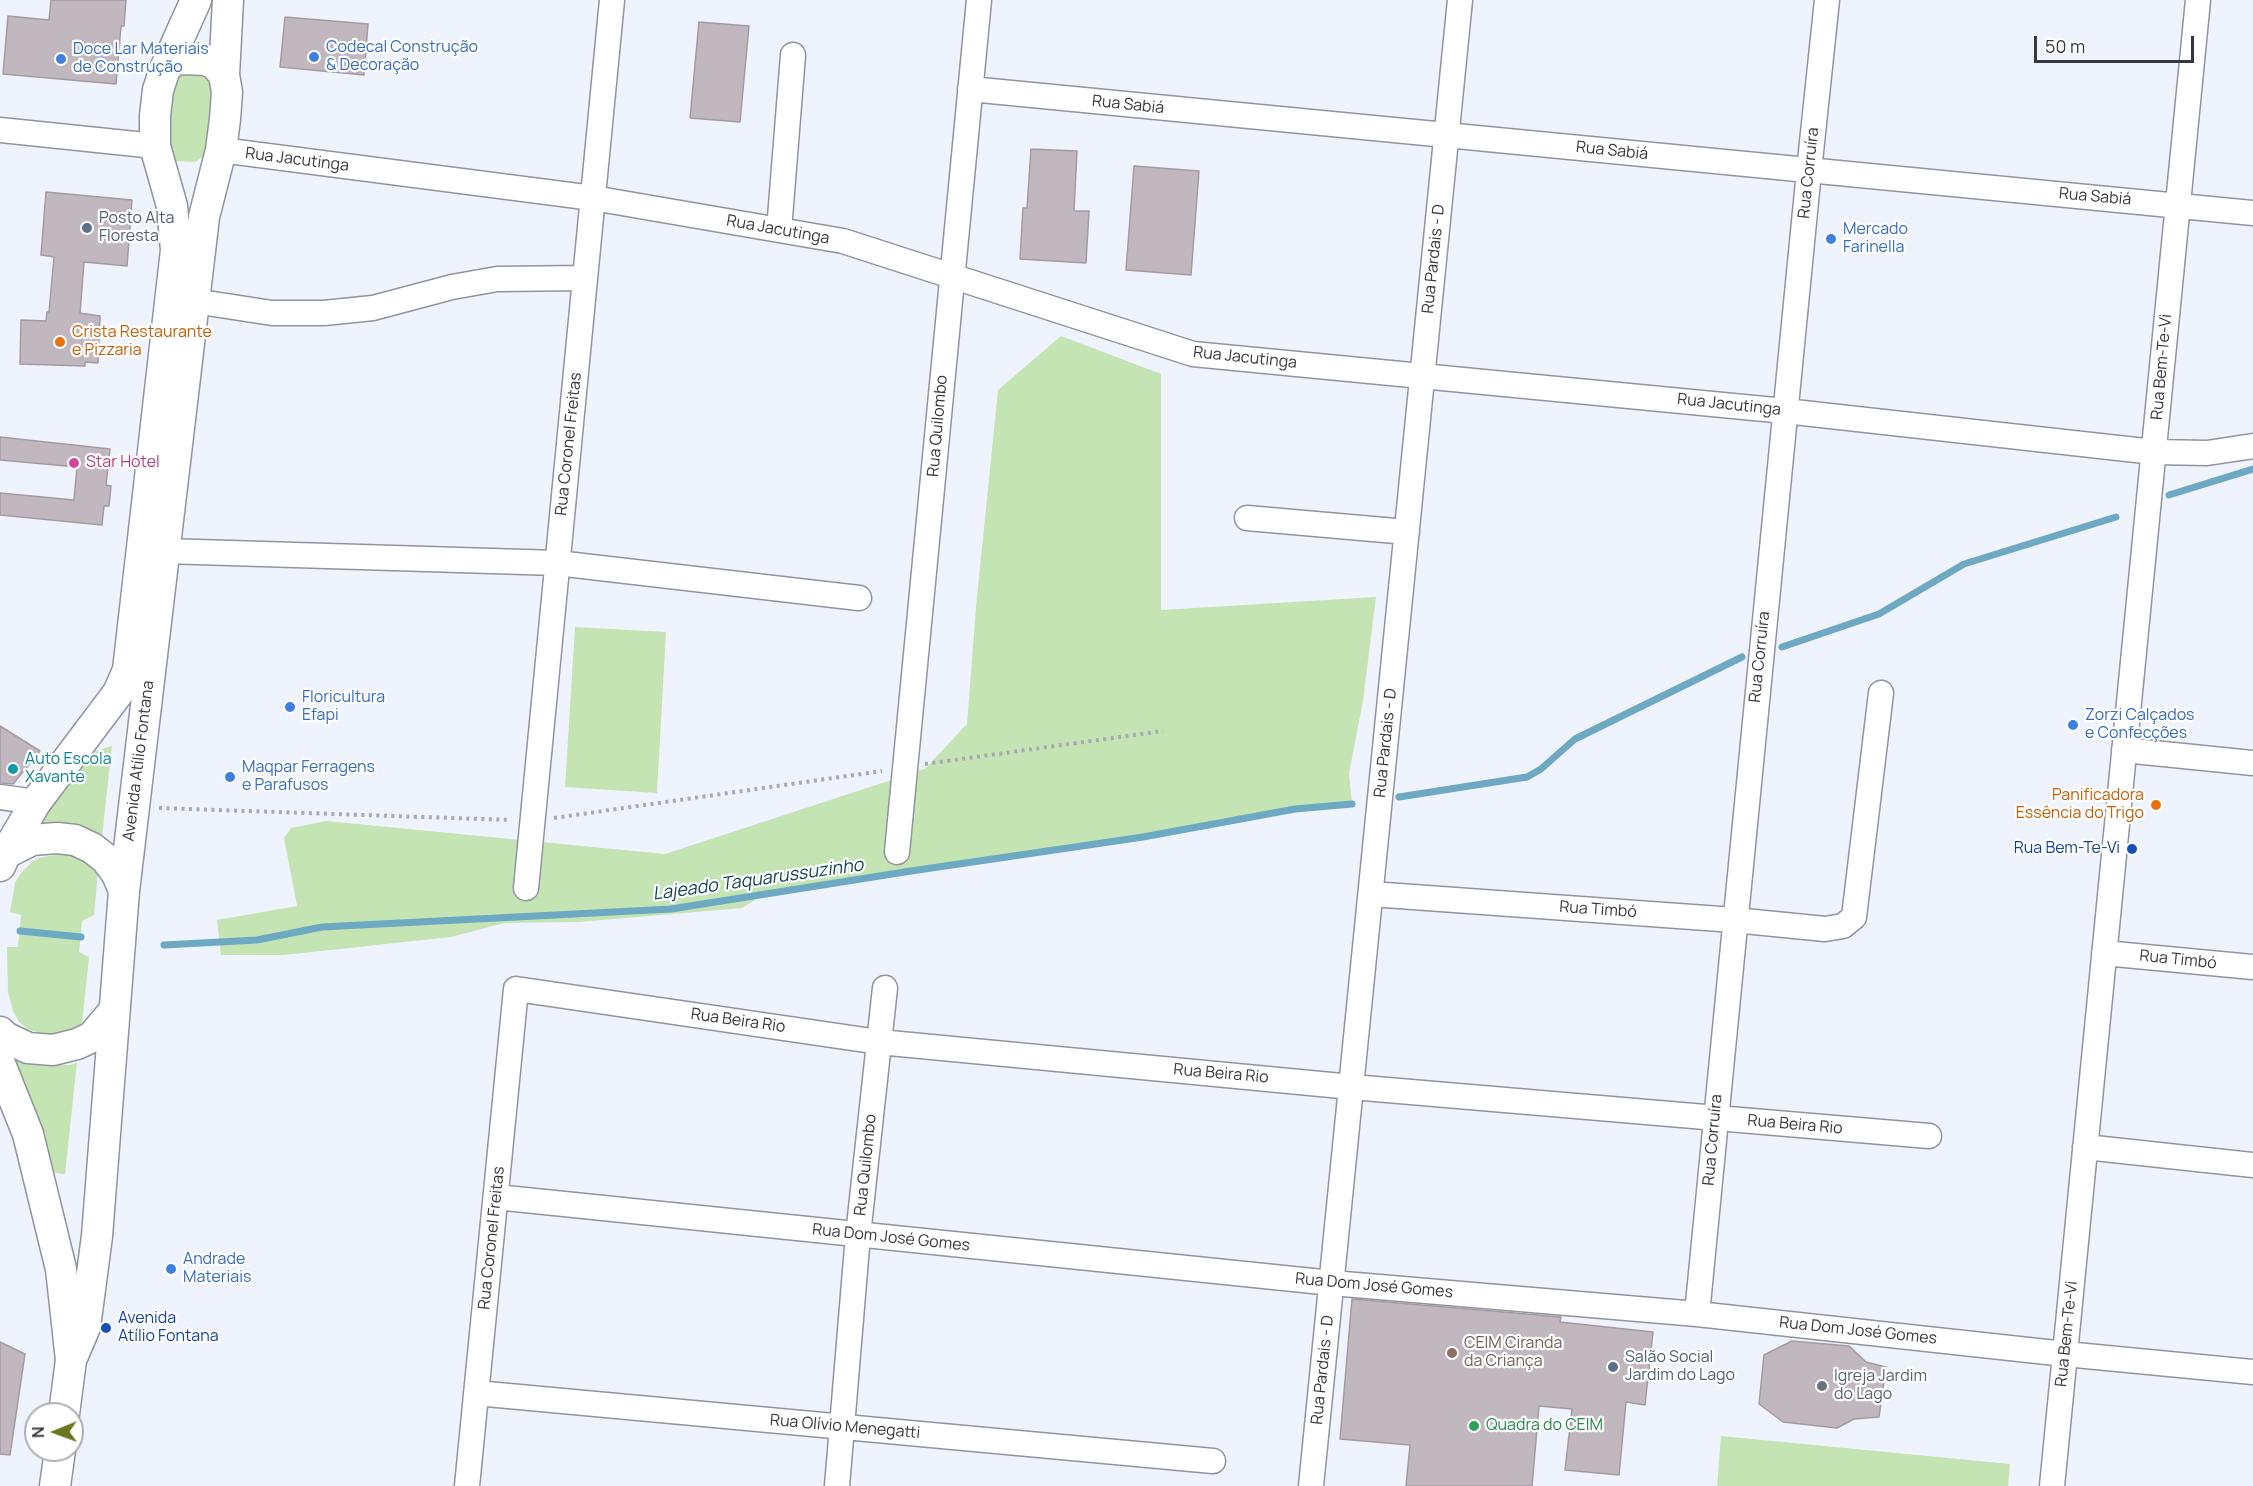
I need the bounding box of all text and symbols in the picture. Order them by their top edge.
scale bar [2037,24,2198,62]
text: 50 m [2045,34,2085,58]
place label: Codecal Construção & Decoração [326,38,478,76]
place label: Doce Lar Materiais de Construção [73,40,209,78]
marker: Codecal Construção & Decoração [307,50,321,64]
marker: Doce Lar Materiais de Construção [54,52,68,66]
street label: Rua Sabiá [1091,92,1165,118]
street label: Rua Corruíra [1795,126,1823,220]
street label: Rua Sabiá [1575,138,1649,164]
street label: Rua Jacutinga [244,144,350,176]
street label: Rua Sabiá [2058,184,2132,210]
street label: Rua Pardais - D [1419,203,1449,315]
place label: Posto Alta Floresta [99,209,174,247]
street label: Rua Jacutinga [725,211,831,249]
place label: Mercado Farinella [1843,220,1908,258]
marker: Posto Alta Floresta [80,221,94,235]
marker: Mercado Farinella [1824,232,1838,246]
street label: Rua Bem-Te-Vi [2148,313,2176,421]
place label: Crista Restaurante e Pizzaria [72,323,212,361]
marker: Crista Restaurante e Pizzaria [53,335,67,349]
street label: Rua Jacutinga [1192,343,1298,373]
street label: Rua Coronel Freitas [552,371,586,517]
street label: Rua Quilombo [924,374,952,478]
street label: Rua Jacutinga [1676,390,1782,420]
place label: Star Hotel [86,453,160,473]
marker: Star Hotel [67,456,81,470]
street label: Rua Corruíra [1746,610,1774,704]
street label: Avenida Atílio Fontana [120,680,158,842]
street label: Rua Pardais - D [1371,687,1401,799]
place label: Floricultura Efapi [302,688,385,726]
marker: Floricultura Efapi [283,700,297,714]
place label: Zorzi Calçados e Confecções [2085,706,2194,744]
marker: Zorzi Calçados e Confecções [2066,718,2080,732]
place label: Auto Escola Xavante [25,750,112,788]
place label: Maqpar Ferragens e Parafusos [242,758,375,796]
marker: Auto Escola Xavante [6,762,20,776]
marker: Maqpar Ferragens e Parafusos [223,770,237,784]
place label: Panificadora Essência do Trigo [2016,786,2144,824]
marker: Panificadora Essência do Trigo [2149,798,2163,812]
place label: Rua Bem-Te-Vi [2014,839,2120,859]
marker: Rua Bem-Te-Vi [2125,842,2139,856]
water label: Lajeado Taquarussuzinho [651,855,865,905]
street label: Rua Timbó [1559,898,1637,922]
street label: Rua Timbó [2138,946,2218,974]
street label: Rua Beira Rio [689,1005,787,1037]
street label: Rua Beira Rio [1173,1060,1269,1088]
street label: Rua Corruíra [1699,1093,1727,1187]
street label: Rua Beira Rio [1747,1111,1843,1139]
street label: Rua Quilombo [851,1113,881,1217]
street label: Rua Coronel Freitas [475,1165,509,1311]
street label: Rua Dom José Gomes [811,1220,971,1256]
place label: Andrade Materiais [183,1250,251,1288]
marker: Andrade Materiais [164,1262,178,1276]
street label: Rua Dom José Gomes [1294,1270,1454,1302]
street label: Rua Bem-Te-Vi [2052,1280,2082,1388]
place label: Avenida Atílio Fontana [118,1309,219,1347]
street label: Rua Dom José Gomes [1778,1313,1938,1349]
street label: Rua Pardais - D [1308,1314,1338,1426]
marker: Avenida Atílio Fontana [99,1321,113,1335]
place label: CEIM Ciranda da Criança [1464,1334,1562,1372]
marker: CEIM Ciranda da Criança [1445,1346,1459,1360]
place label: Salão Social Jardim do Lago [1625,1348,1735,1386]
marker: Salão Social Jardim do Lago [1606,1360,1620,1374]
place label: Igreja Jardim do Lago [1834,1367,1927,1405]
marker: Igreja Jardim do Lago [1815,1379,1829,1393]
north arrow [24,1402,84,1462]
street label: Rua Olívio Menegatti [769,1411,921,1443]
place label: Quadra do CEIM [1486,1416,1603,1436]
marker: Quadra do CEIM [1467,1419,1481,1433]
text: N [27,1426,49,1438]

